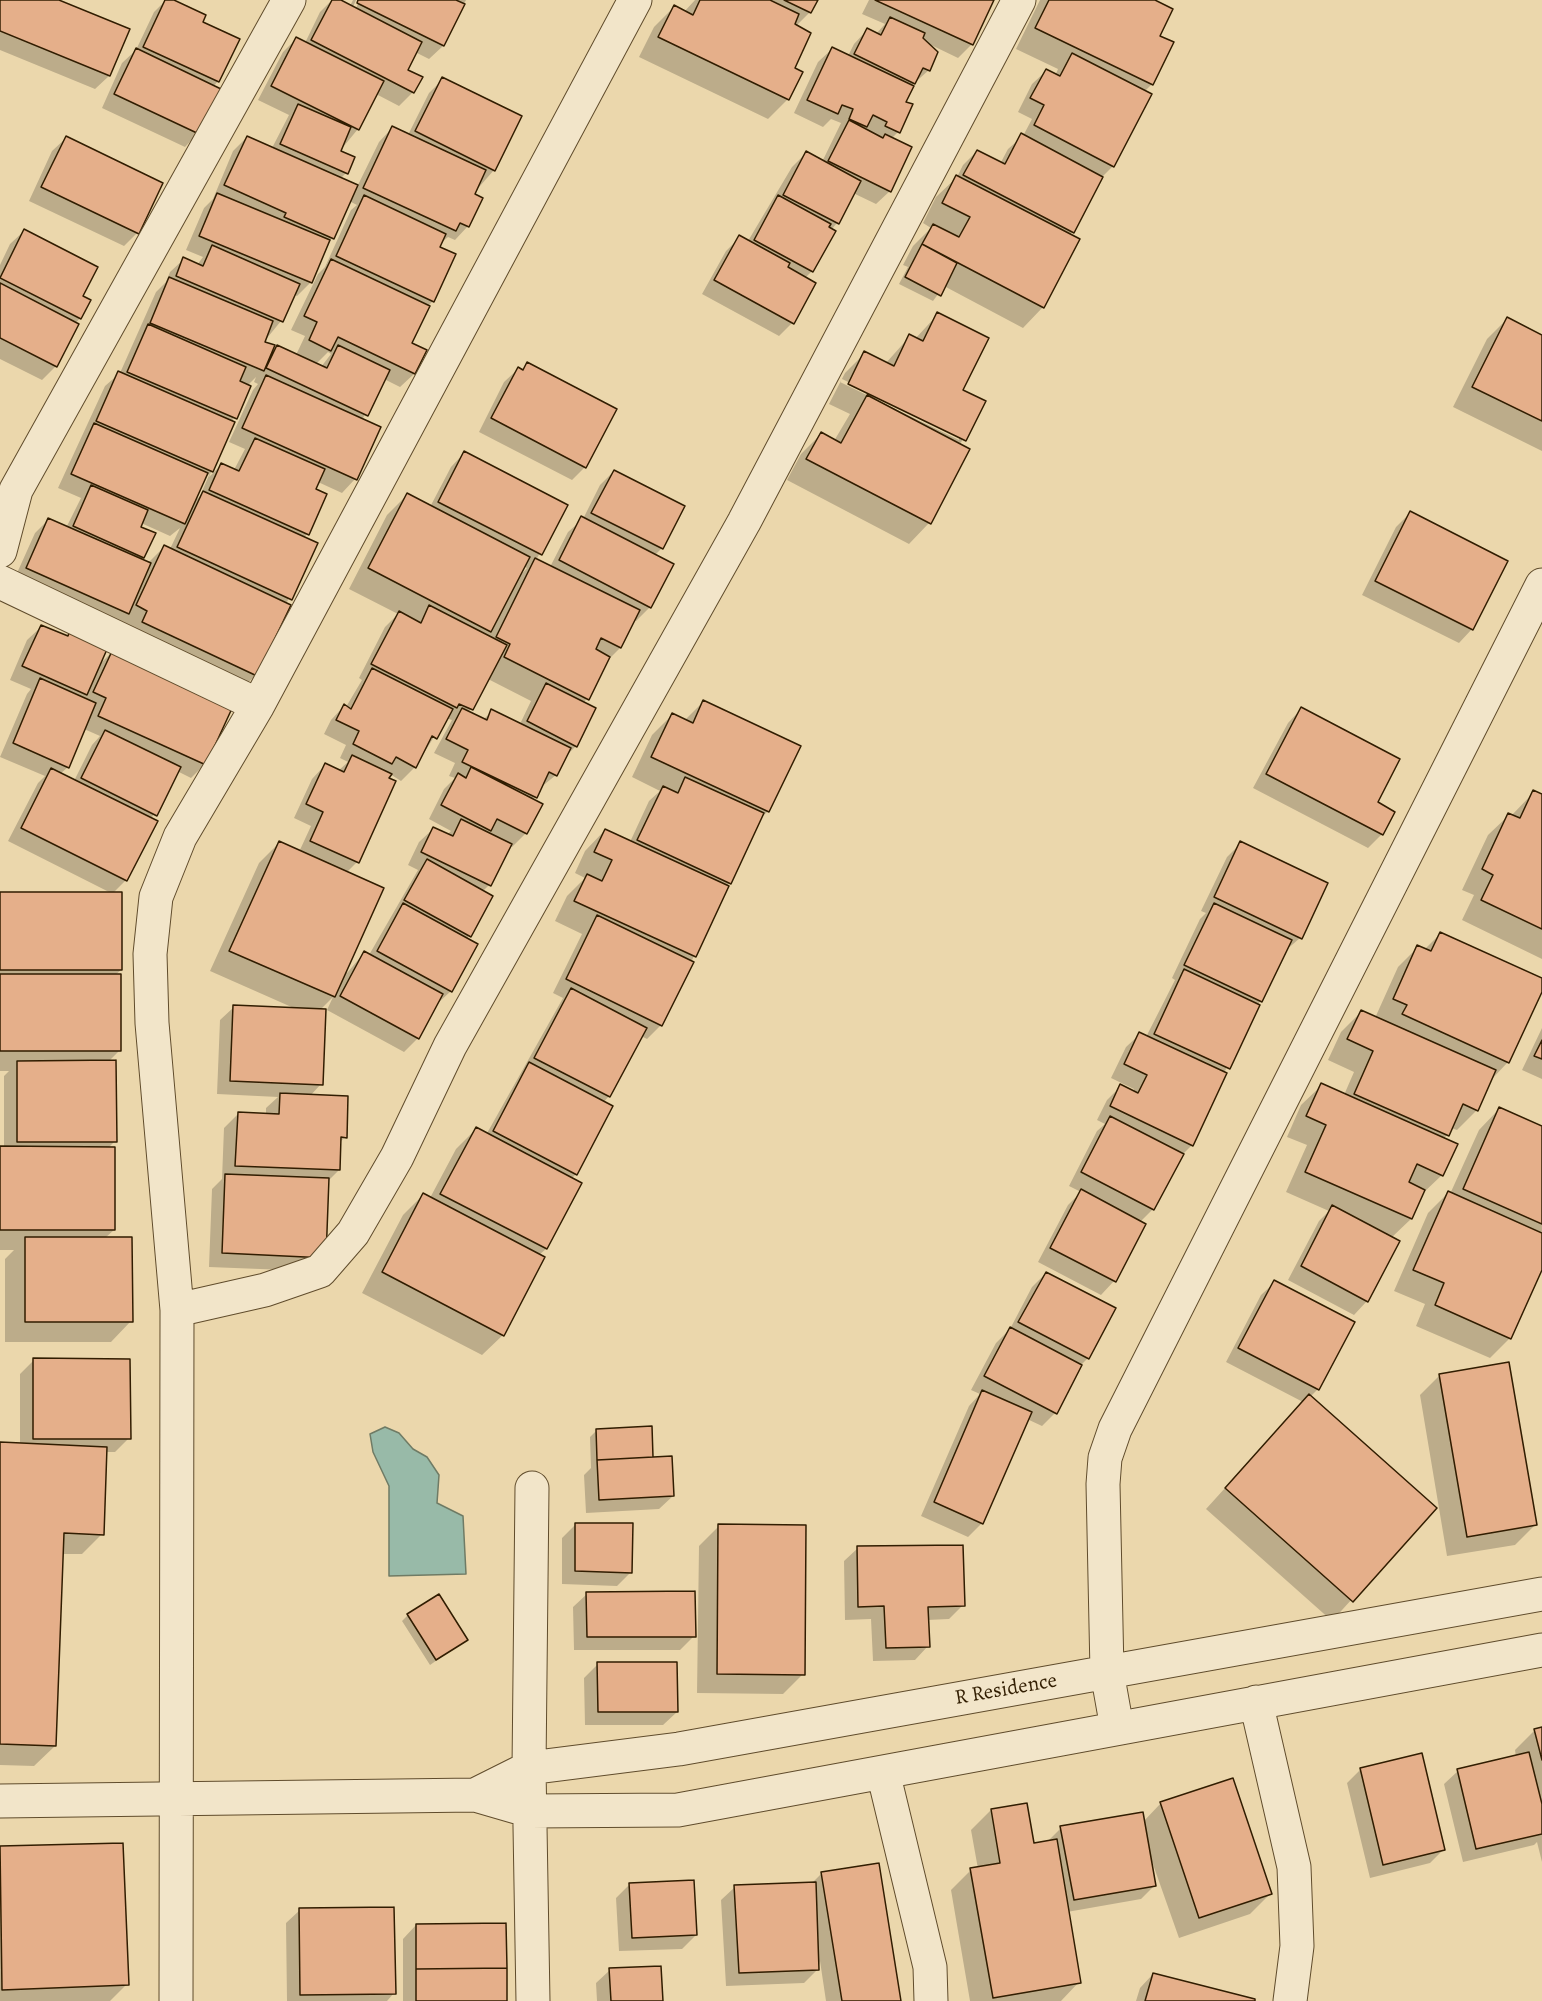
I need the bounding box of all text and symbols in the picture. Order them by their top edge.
street label: R Residence [953,1669,1059,1711]

